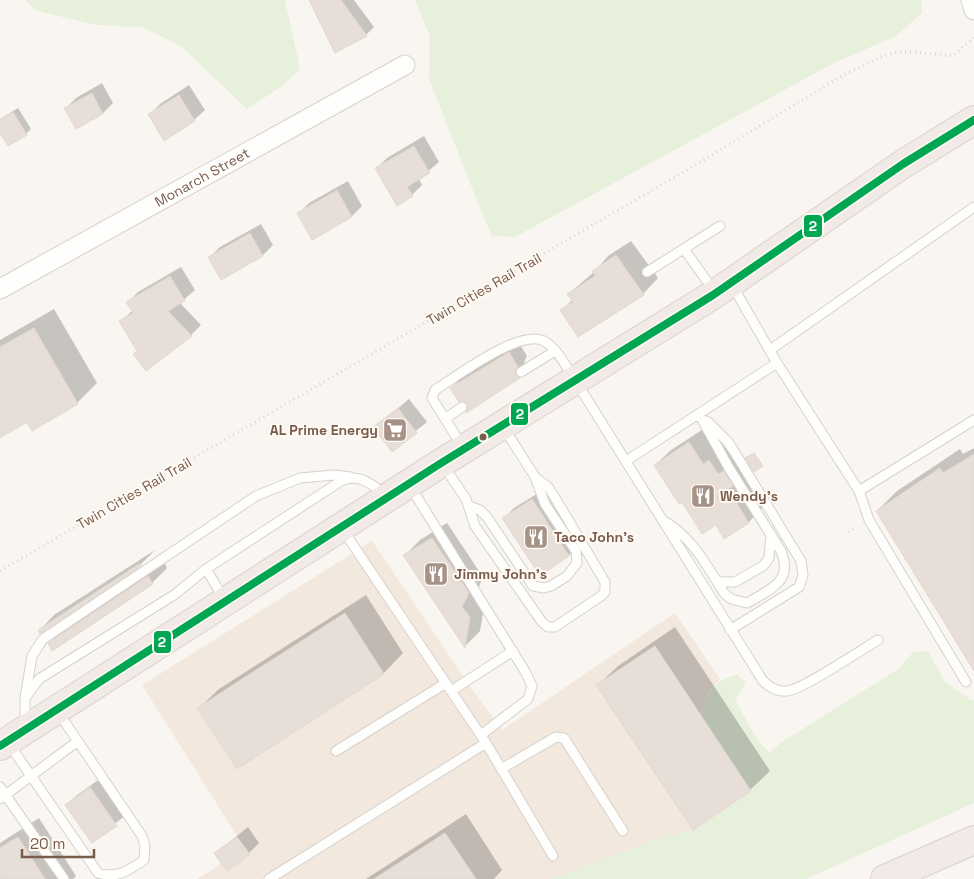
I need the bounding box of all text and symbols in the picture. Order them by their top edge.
street label: Monarch Street [151,144,253,211]
line badge: 2 [803,214,823,238]
text: 2 [809,217,817,235]
street label: Twin Cities Rail Trail [423,249,545,329]
line badge: 2 [510,402,529,426]
text: 2 [516,405,524,423]
supermarket icon: AL Prime Energy [382,417,408,443]
place label: AL Prime Energy [270,421,378,439]
unlabelled marker [478,432,488,442]
street label: Twin Cities Rail Trail [73,453,195,533]
restaurant icon: Wendy's [690,483,716,509]
place label: Wendy's [720,487,778,505]
restaurant icon: Taco John's [523,524,549,550]
place label: Taco John's [554,528,634,546]
restaurant icon: Jimmy John's [423,561,449,587]
place label: Jimmy John's [454,565,547,583]
line badge: 2 [153,630,172,654]
text: 2 [158,633,166,651]
scale bar [22,826,95,858]
text: 20 m [30,834,65,853]

